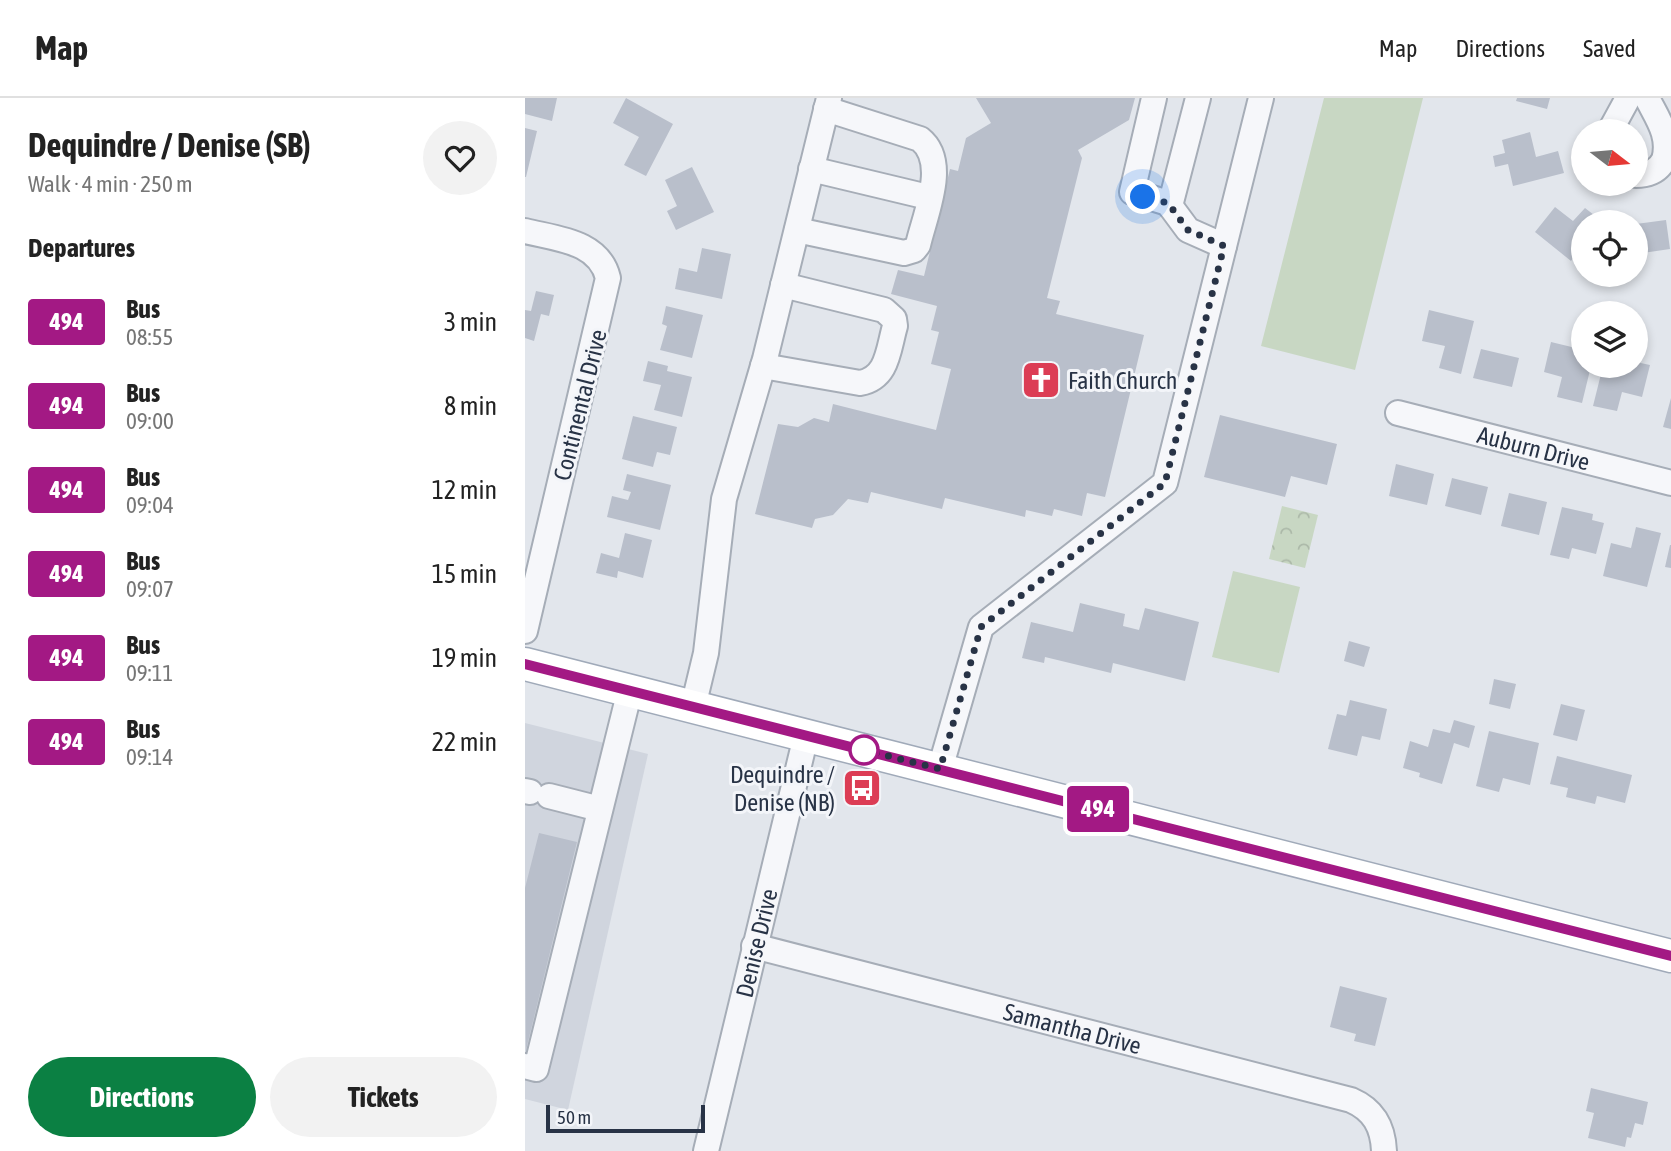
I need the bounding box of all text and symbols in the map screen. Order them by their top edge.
text: Map [35,29,88,67]
text: Map [1379,35,1417,62]
text: Directions [1455,35,1545,62]
text: Saved [1583,35,1636,62]
north arrow [1571,119,1649,196]
map controls [1571,119,1648,378]
button: heart [423,121,497,195]
text: Dequindre / Denise (SB) [28,126,311,164]
text: Walk · 4 min · 250 m [28,171,192,197]
your location [1125,179,1160,214]
button: locate [1571,210,1648,287]
text: Departures [28,233,135,263]
text: Bus [126,294,160,324]
button: layers [1571,301,1648,378]
text: 3 min [444,307,497,337]
text: 494 [50,308,83,335]
text: 08:55 [126,324,173,350]
street label: Continental Drive [548,327,612,483]
church icon: Faith Church [1020,359,1062,401]
place label: Faith Church [1068,367,1177,394]
text: Bus [126,378,160,408]
text: 8 min [444,391,497,421]
text: 494 [50,392,83,419]
text: 09:00 [126,408,174,434]
street label: Auburn Drive [1475,420,1593,475]
text: Bus [126,462,160,492]
text: 12 min [432,475,497,505]
text: 494 [50,476,83,503]
text: 09:04 [126,492,174,518]
text: Bus [126,546,160,576]
text: 15 min [432,559,497,589]
text: 494 [50,560,83,587]
text: 09:07 [126,576,174,602]
text: Bus [126,630,160,660]
text: 19 min [432,643,497,673]
text: 494 [50,644,83,671]
text: 09:11 [126,660,173,686]
text: Bus [126,714,160,744]
text: 22 min [432,727,497,757]
text: 494 [50,728,83,755]
unlabelled marker [849,735,879,765]
text: 09:14 [126,744,173,770]
place label: Dequindre / Denise (NB) [730,761,835,816]
bus stop icon: Dequindre / Denise (NB) [841,767,883,809]
line badge: 494 [1058,786,1138,832]
text: 494 [1081,795,1115,822]
street label: Denise Drive [730,886,782,1000]
street label: Samantha Drive [1001,997,1144,1059]
button: Directions [28,1057,256,1137]
button: Tickets [270,1057,497,1137]
scale bar [546,1102,705,1134]
text: 50 m [557,1106,591,1128]

